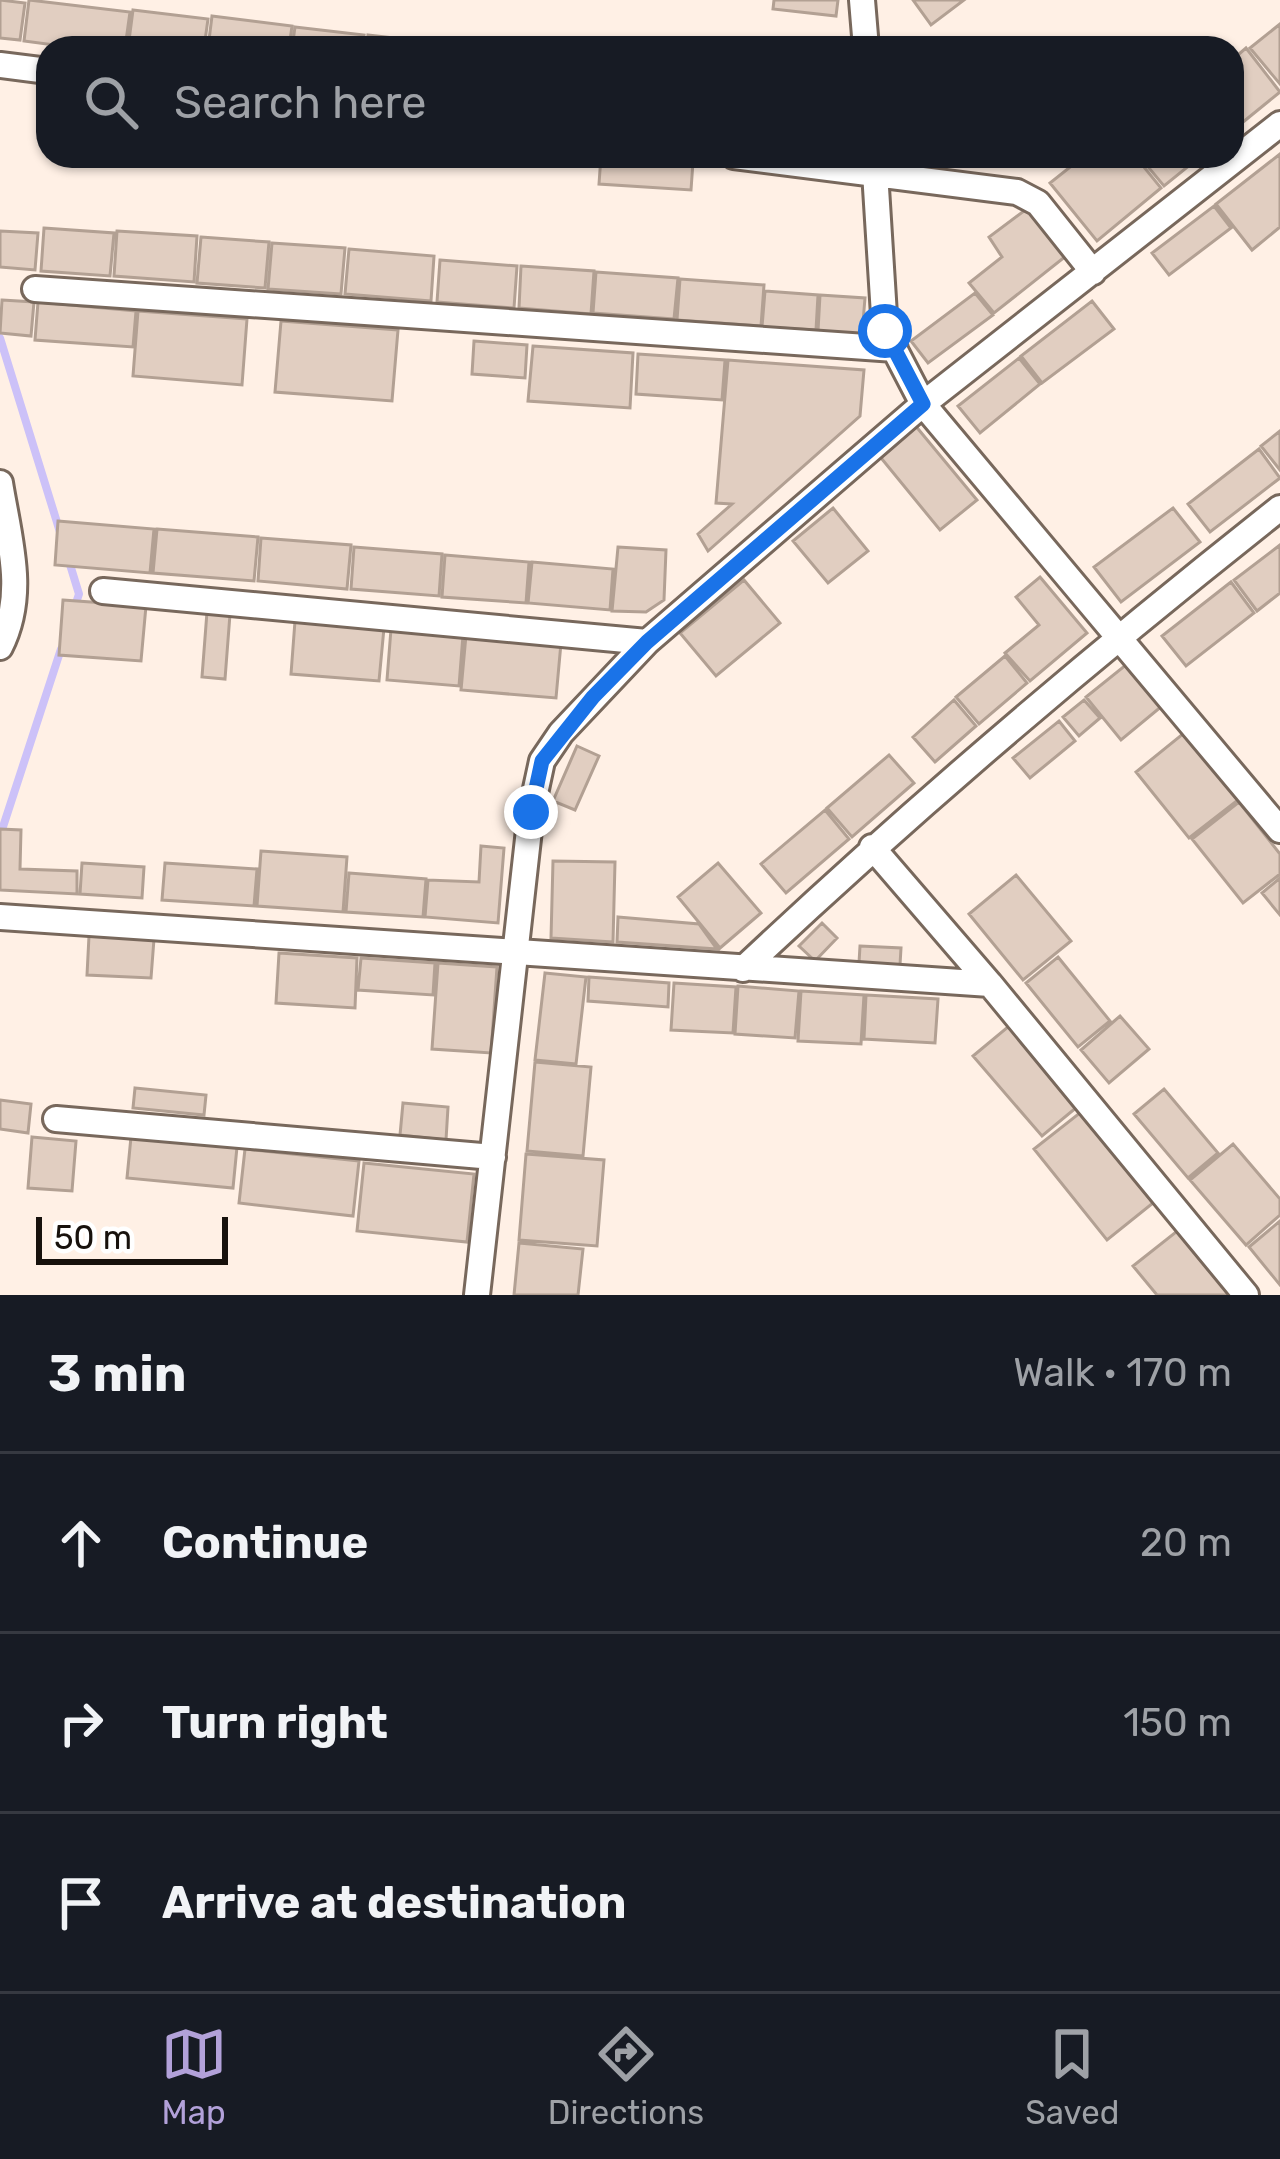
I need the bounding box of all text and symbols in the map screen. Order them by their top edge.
search box [36,36,1244,168]
icon: search [78,69,144,135]
text: Search here [174,76,426,129]
route start [858,304,912,358]
route end [504,785,558,839]
scale bar [36,1211,228,1264]
text: 50 m [54,1218,132,1257]
text: 3 min [48,1343,187,1404]
text: Walk · 170 m [1013,1350,1232,1396]
icon: ahead [48,1510,114,1576]
text: Continue [162,1516,368,1569]
text: 20 m [1140,1520,1232,1566]
icon: right [48,1690,114,1756]
text: Turn right [162,1696,388,1749]
text: 150 m [1123,1700,1232,1746]
icon: arrive [48,1870,114,1936]
text: Arrive at destination [162,1876,627,1929]
tab: Map [161,2021,227,2132]
tab: Directions [548,2021,704,2132]
tab: Saved [1025,2021,1119,2132]

